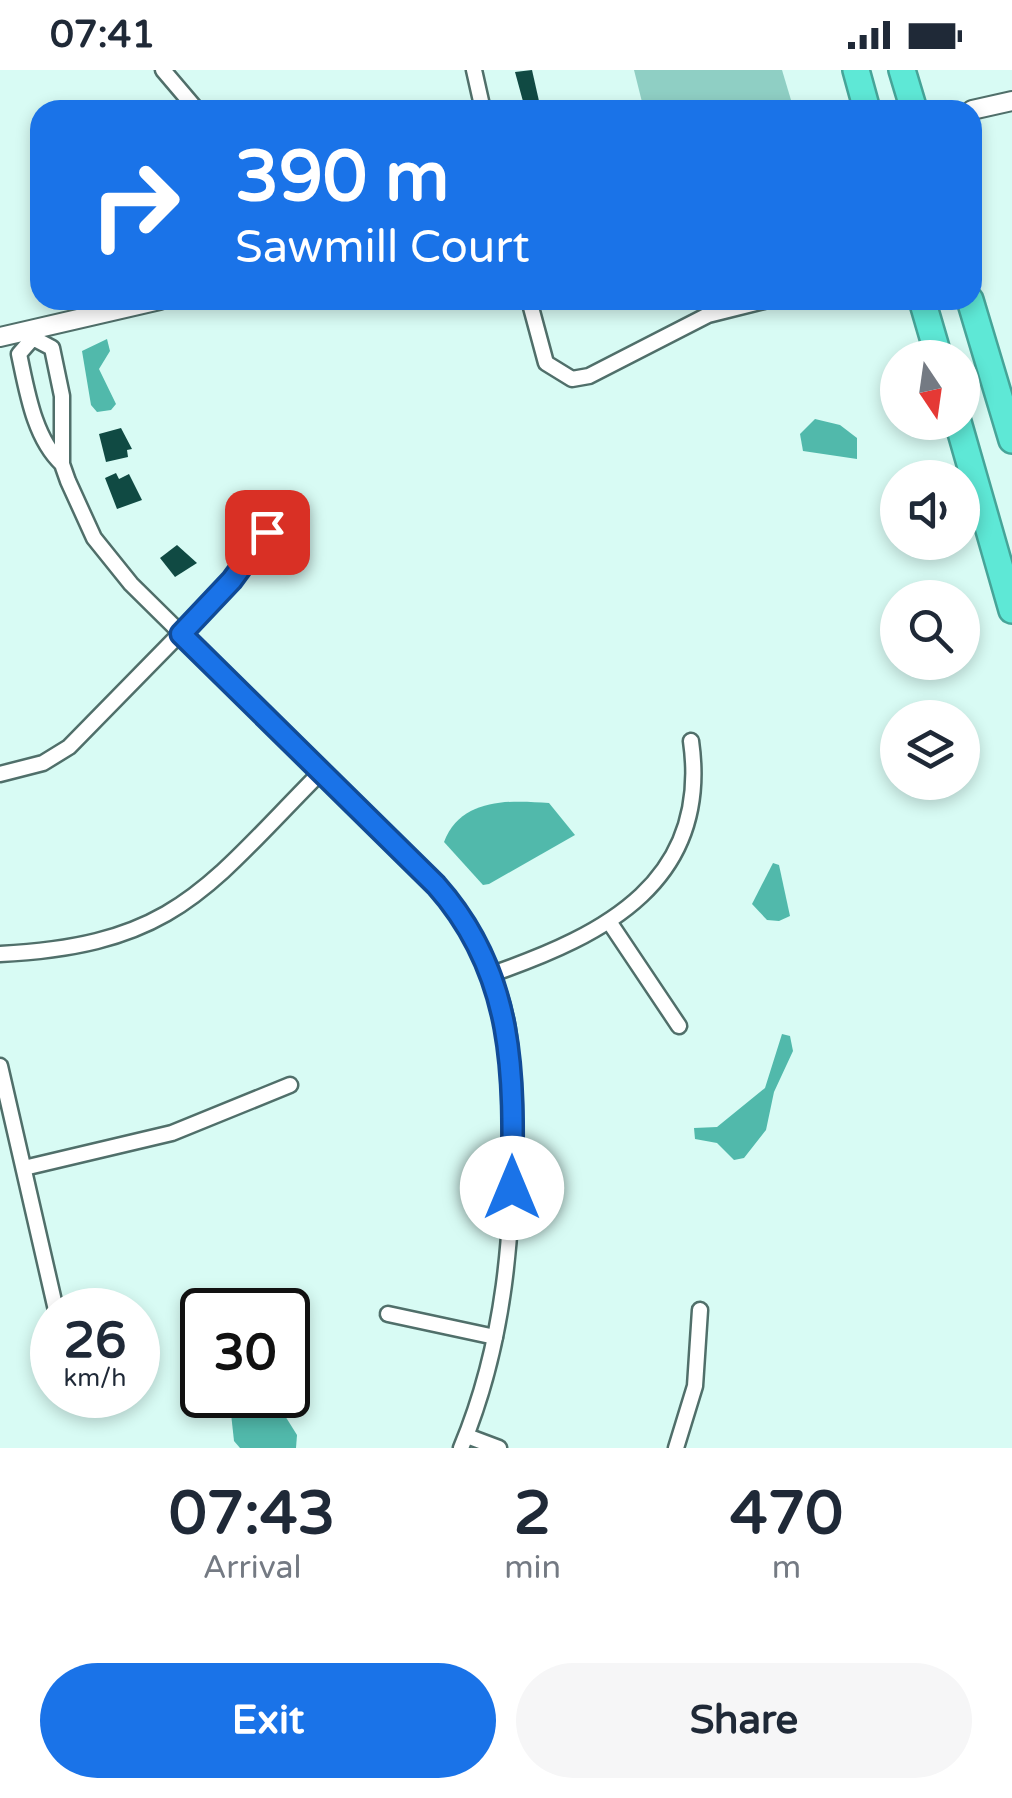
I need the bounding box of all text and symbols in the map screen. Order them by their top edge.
text: 07:41 [50,12,155,58]
text: 390 m [235,136,449,220]
icon: right [70,140,200,270]
text: Sawmill Court [235,221,530,275]
north arrow [880,340,980,440]
map controls [880,340,980,800]
button: sound [880,460,980,560]
pin [225,490,310,575]
icon: arrive [240,505,295,560]
button: search [880,580,980,680]
button: layers [880,700,980,800]
position arrow [460,1136,564,1240]
speed limit sign: 30 [180,1288,310,1418]
text: 26 [64,1311,126,1371]
text: km/h [64,1363,126,1393]
text: 07:43 [169,1478,335,1550]
text: 2 [514,1478,551,1550]
text: 470 [730,1478,843,1550]
text: Arrival [203,1549,302,1587]
text: min [504,1549,561,1587]
text: m [772,1549,801,1587]
button: Exit [40,1663,496,1778]
button: Share [516,1663,972,1778]

